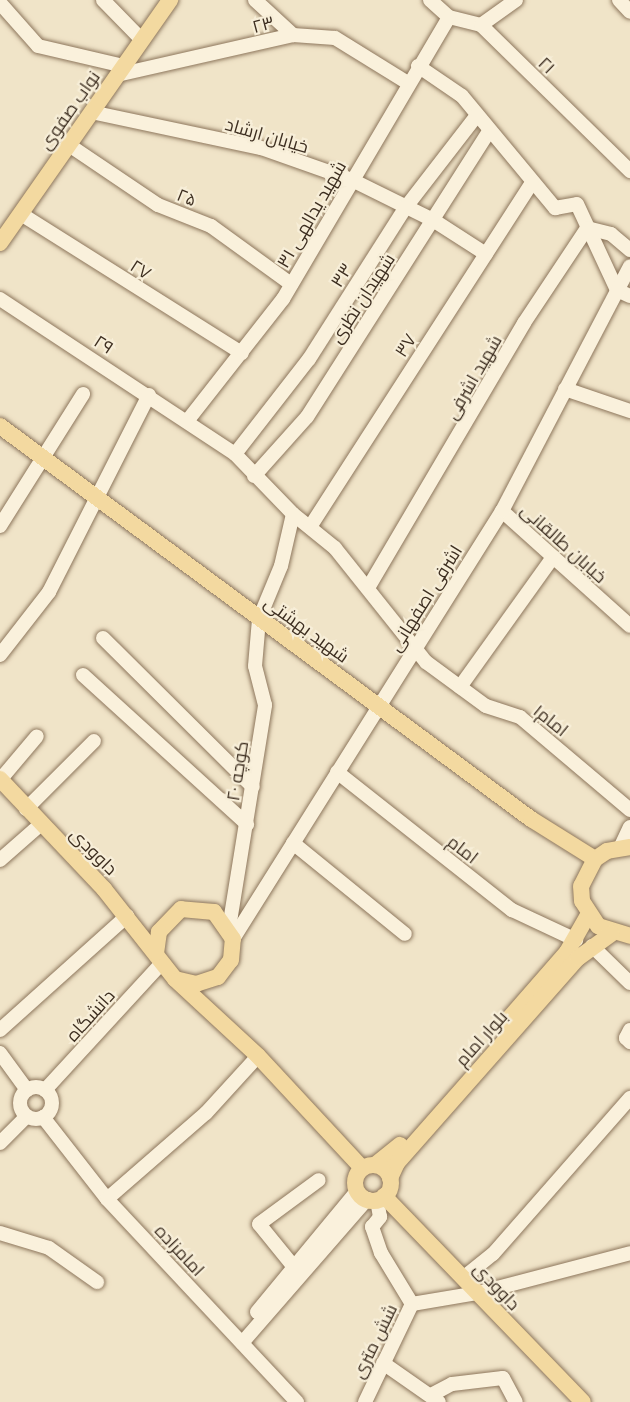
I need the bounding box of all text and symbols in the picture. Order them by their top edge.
street label: ۲۳ [250,11,276,37]
street label: ۲۱ [534,52,560,78]
street label: نواب صفوی [34,66,104,154]
street label: خیابان ارشاد [223,113,311,157]
street label: ۳۱ شهید یدالهی [272,157,350,271]
street label: ۲۵ [174,183,200,211]
street label: شهیدان نظری [325,249,399,347]
street label: ۲۷ [126,254,156,284]
street label: ۳۳ [325,259,357,291]
street label: ۳۷ [390,329,420,361]
street label: ۲۹ [90,330,118,358]
street label: شهید اشرفی [440,331,506,423]
street label: خیابان طالقانی [517,499,611,587]
street label: اشرفی اصفهانی [384,541,466,655]
street label: شهید بهشتی [260,591,354,667]
street label: امام۱ [529,699,573,741]
street label: کوچه ۲۰ [222,739,252,803]
street label: داوودی [66,823,122,879]
street label: امام [443,830,483,868]
street label: دانشگاه [61,985,119,1045]
street label: بلوار امام [450,1006,512,1070]
street label: امامزاده [151,1220,209,1280]
street label: داوودی [469,1258,525,1314]
street label: شش متری [347,1300,401,1382]

